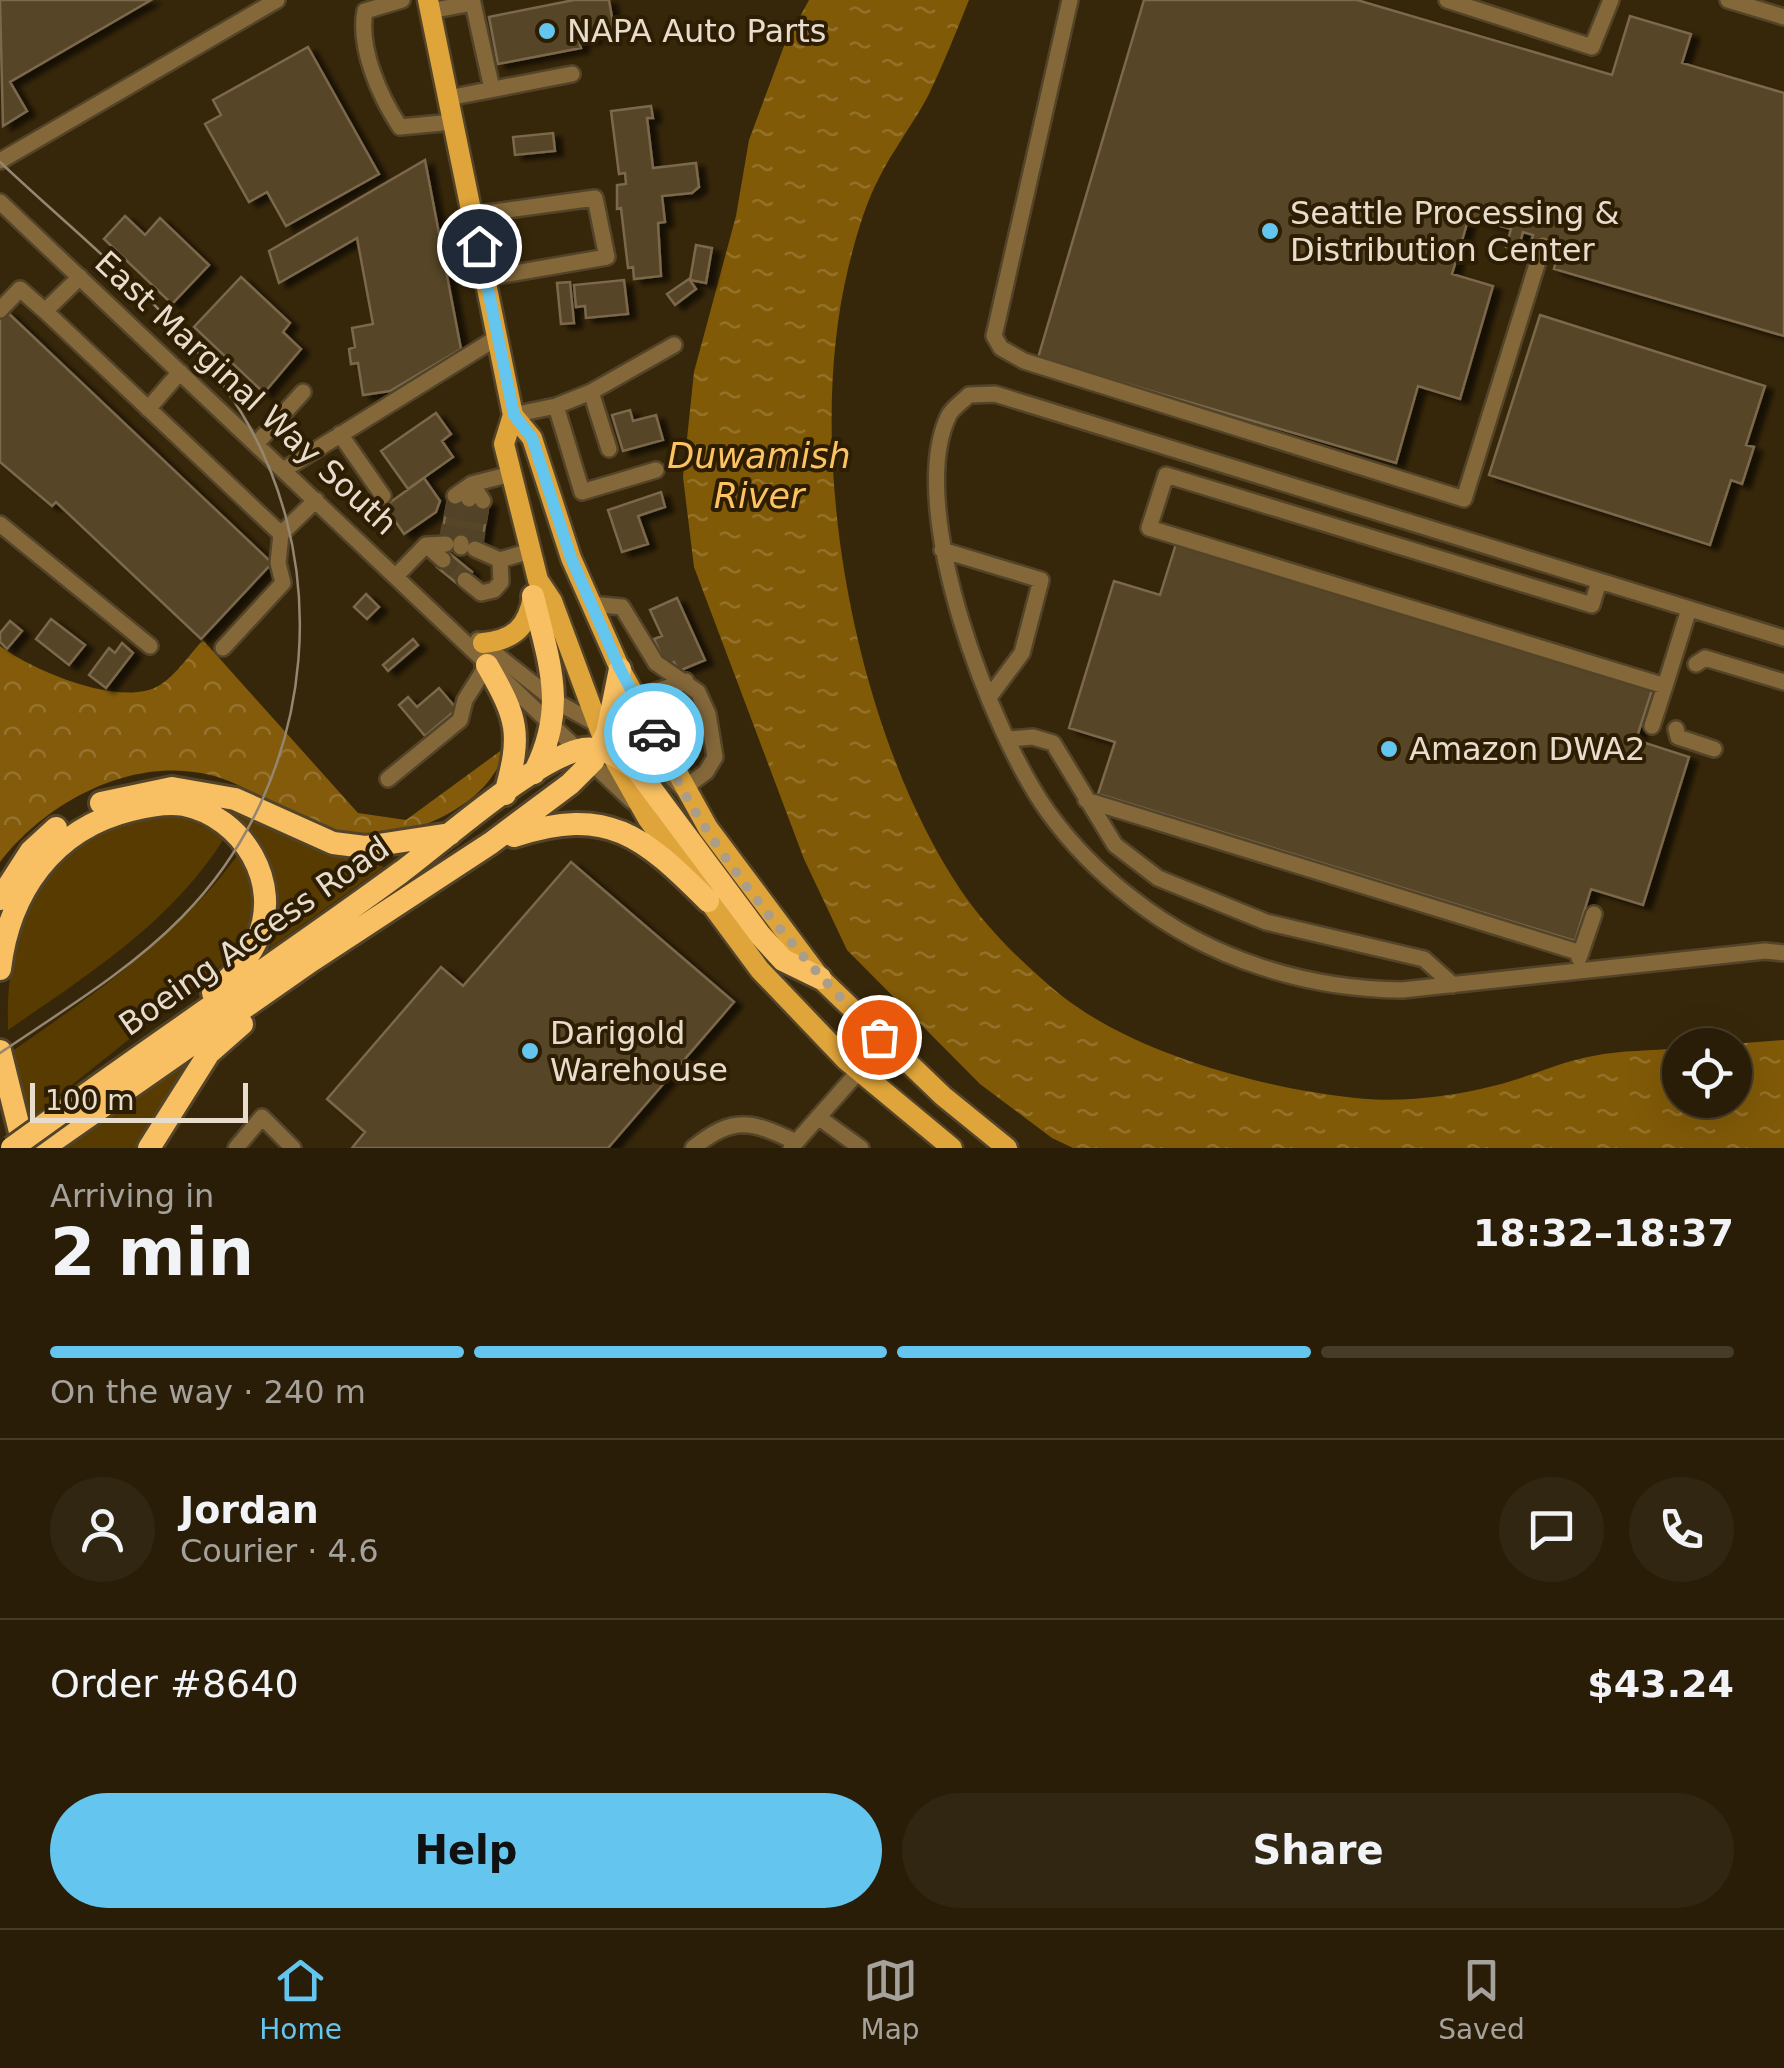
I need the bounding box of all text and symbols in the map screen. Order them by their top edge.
place label: NAPA Auto Parts [567,12,826,50]
marker: NAPA Auto Parts [536,20,558,42]
place label: Seattle Processing & Distribution Center [1290,194,1619,269]
pin [437,204,522,289]
icon: home [452,219,507,274]
marker: Seattle Processing & Distribution Center [1259,220,1281,242]
street label: East Marginal Way South [87,243,405,543]
water label: Duwamish River [667,436,851,516]
courier [604,683,704,783]
icon: car [627,706,682,761]
place label: Amazon DWA2 [1409,730,1645,768]
marker: Amazon DWA2 [1378,738,1400,760]
street label: Boeing Access Road [112,828,396,1044]
pin [837,995,922,1080]
icon: bag [852,1010,907,1065]
place label: Darigold Warehouse [550,1014,728,1089]
map controls [1662,1028,1752,1118]
button: locate [1662,1028,1752,1118]
marker: Darigold Warehouse [519,1040,541,1062]
scale bar [30,1078,248,1122]
text: 100 m [45,1084,135,1117]
text: Arriving in [50,1177,214,1215]
text: 18:32–18:37 [1473,1211,1734,1255]
text: 2 min [50,1215,254,1290]
text: On the way · 240 m [50,1373,366,1411]
button: person [50,1477,155,1582]
button: chat [1499,1477,1604,1582]
button: phone [1629,1477,1734,1582]
text: Jordan [180,1488,319,1532]
text: Courier · 4.6 [180,1532,379,1570]
text: Order #8640 [50,1662,299,1706]
text: $43.24 [1587,1662,1734,1706]
button: Help [50,1793,882,1908]
button: Share [902,1793,1734,1908]
tab: Home [259,1953,342,2046]
tab: Map [861,1953,920,2046]
tab: Saved [1438,1953,1525,2046]

